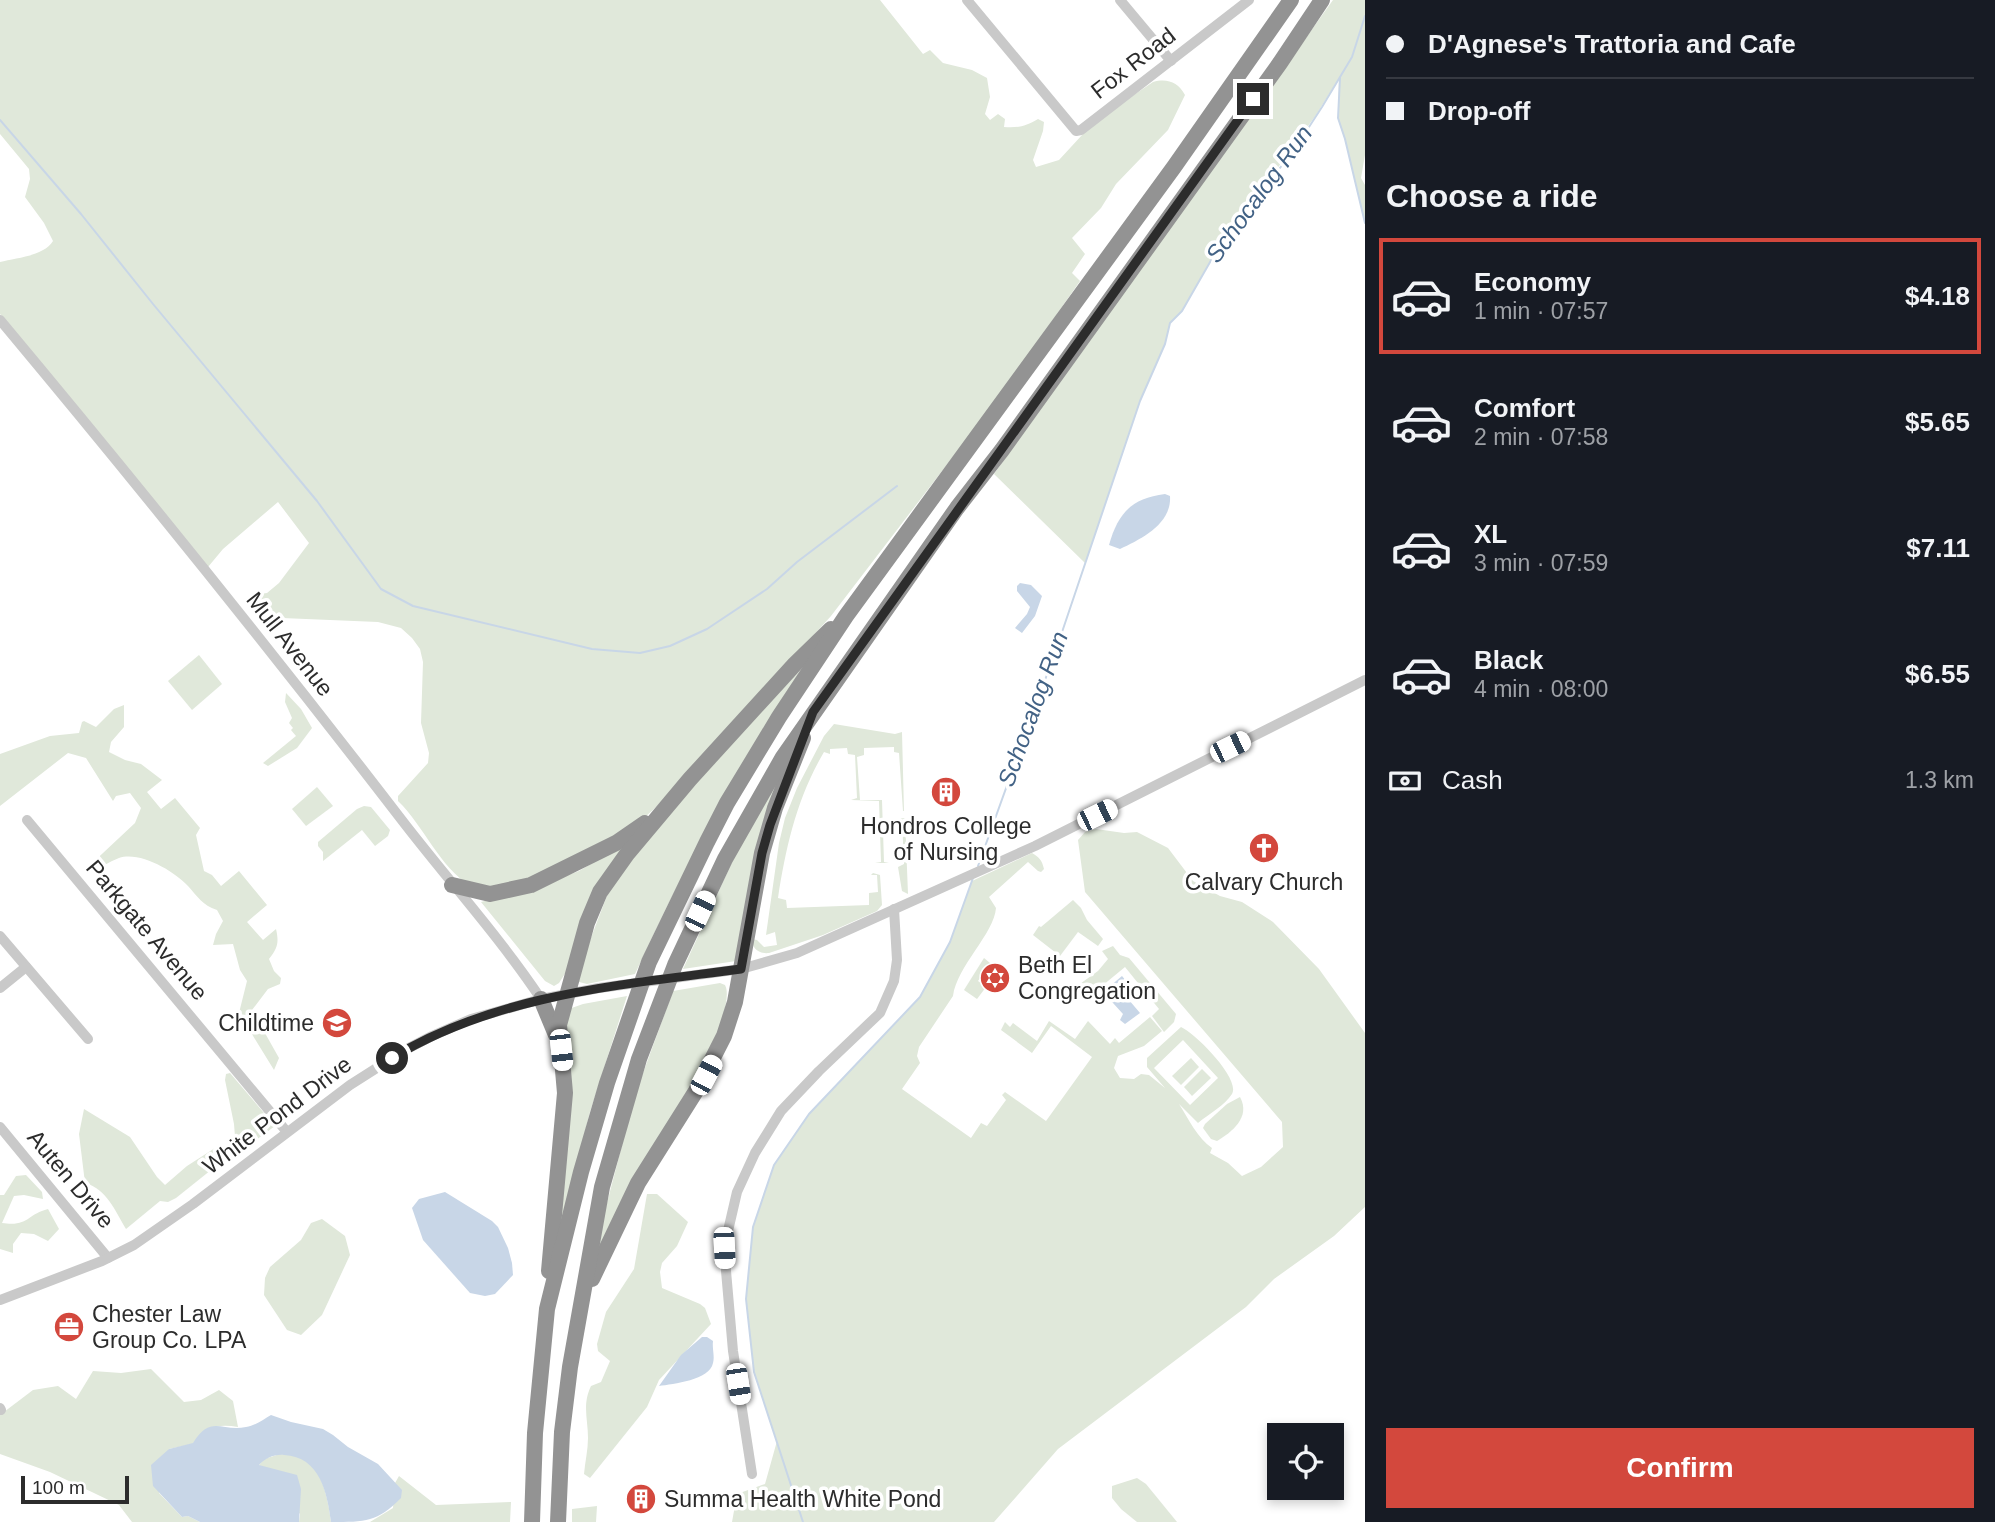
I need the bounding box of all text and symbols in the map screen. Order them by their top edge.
street label: Fox Road [1086,22,1180,104]
text: D'Agnese's Trattoria and Cafe [1428,29,1796,59]
route end [1237,83,1269,115]
text: Drop-off [1428,96,1531,126]
water label: Schocalog Run [1200,120,1317,267]
text: Choose a ride [1386,178,1598,214]
icon: car [1390,265,1453,328]
text: Economy [1474,267,1591,297]
text: $4.18 [1905,281,1970,311]
text: 1 min · 07:57 [1474,298,1608,324]
icon: car [1390,391,1453,454]
text: Comfort [1474,393,1575,423]
text: $5.65 [1905,407,1970,437]
text: 2 min · 07:58 [1474,424,1608,450]
icon: car [1390,517,1453,580]
text: XL [1474,519,1507,549]
text: $7.11 [1906,533,1970,563]
text: 3 min · 07:59 [1474,550,1608,576]
street label: Mull Avenue [241,587,339,701]
water label: Schocalog Run [992,628,1073,790]
icon: car [1390,643,1453,706]
text: Black [1474,645,1543,675]
text: $6.55 [1905,659,1970,689]
text: 4 min · 08:00 [1474,676,1608,702]
car [1207,728,1254,766]
icon: cash [1386,762,1424,800]
text: Cash [1442,765,1503,795]
text: 1.3 km [1905,767,1974,793]
building icon: Hondros College of Nursing [929,775,963,809]
car [1074,796,1121,834]
place label: Hondros College of Nursing [860,813,1032,865]
church icon: Calvary Church [1247,831,1281,865]
street label: Parkgate Avenue [81,855,213,1005]
place label: Calvary Church [1185,869,1343,895]
car [682,888,719,934]
place label: Beth El Congregation [1018,952,1156,1004]
synagogue icon: Beth El Congregation [978,961,1012,995]
school or university icon: Childtime [320,1006,354,1040]
place label: Childtime [218,1010,314,1036]
car [549,1028,574,1072]
route start [376,1042,408,1074]
street label: White Pond Drive [198,1051,356,1179]
car [687,1052,726,1098]
street label: Auten Drive [22,1125,120,1233]
car [713,1226,736,1270]
place label: Chester Law Group Co. LPA [92,1301,247,1353]
office icon: Chester Law Group Co. LPA [52,1310,86,1344]
car [725,1362,752,1406]
map controls [1267,1423,1344,1500]
button: locate [1267,1423,1344,1500]
button: Confirm [1386,1428,1974,1508]
scale bar [21,1473,130,1505]
text: 100 m [32,1477,85,1498]
building icon: Summa Health White Pond [624,1482,658,1516]
place label: Summa Health White Pond [664,1486,941,1512]

